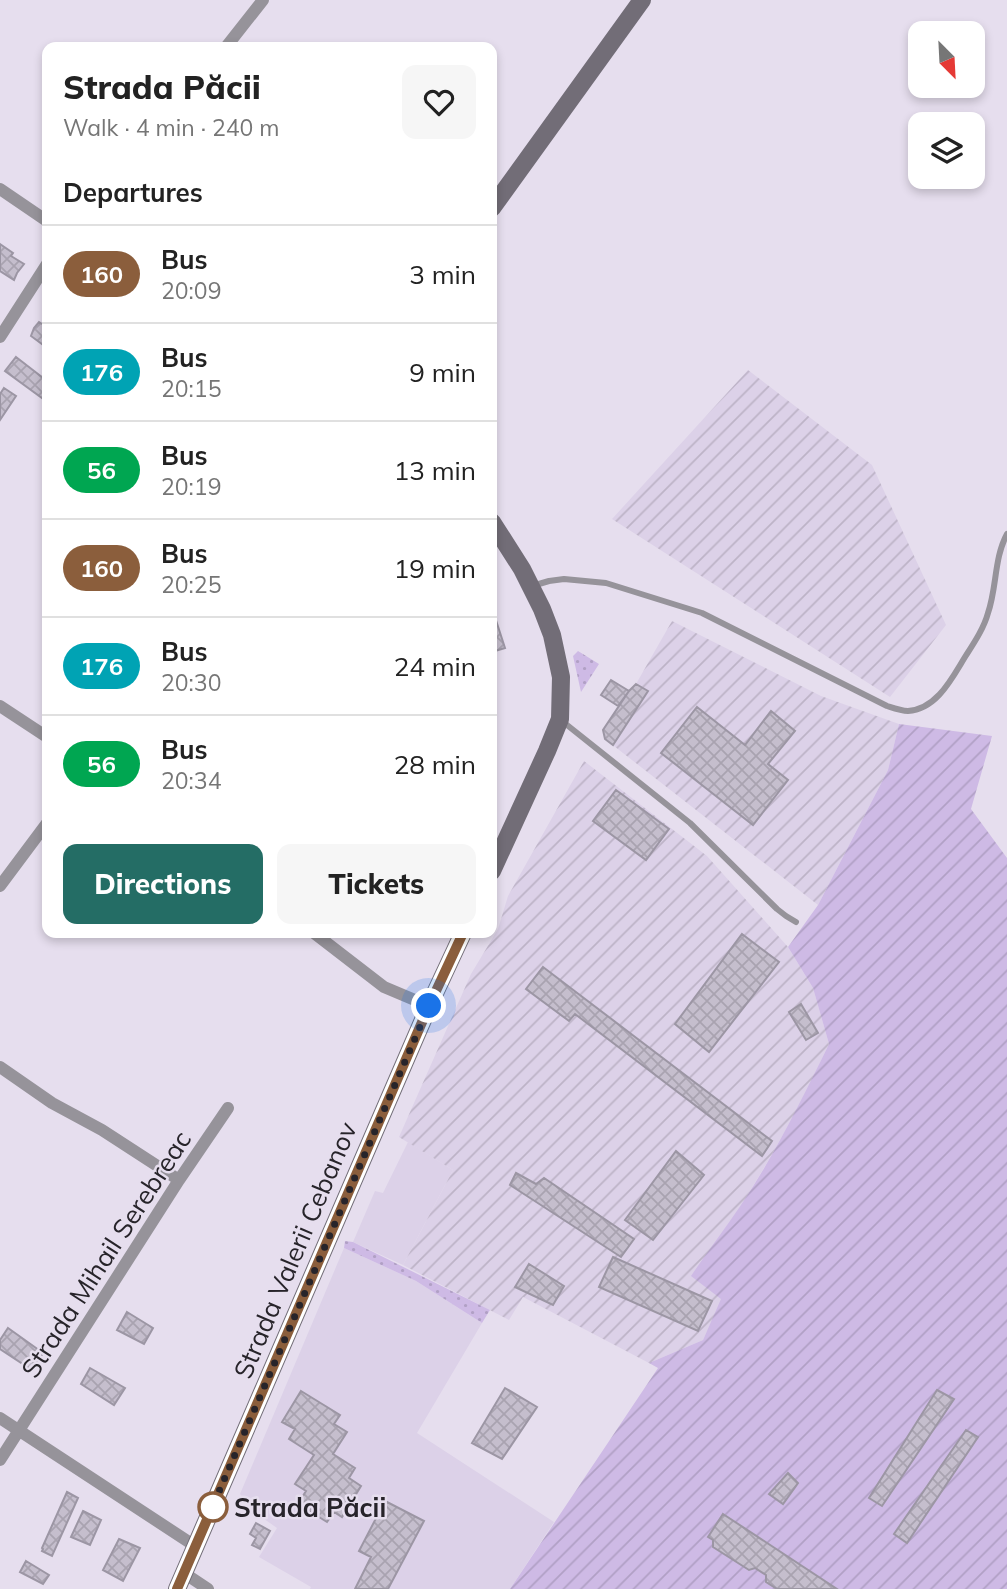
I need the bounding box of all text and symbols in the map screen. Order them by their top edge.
north arrow [908,21,985,98]
map controls [908,21,985,189]
button: heart [402,65,476,139]
text: Strada Păcii [63,66,261,107]
button: layers [908,112,985,189]
text: Walk · 4 min · 240 m [63,113,280,142]
text: Departures [63,176,203,209]
text: Bus [161,243,207,276]
text: 3 min [409,258,476,291]
text: 160 [80,259,123,289]
text: 20:09 [161,276,221,305]
text: Bus [161,341,207,374]
text: 9 min [409,356,476,389]
text: 176 [80,357,123,387]
text: 20:15 [161,374,221,403]
text: Bus [161,439,207,472]
text: 13 min [394,454,476,487]
text: 56 [87,455,116,485]
text: 20:19 [161,472,221,501]
text: Bus [161,537,207,570]
text: 19 min [394,552,476,585]
text: 160 [80,553,123,583]
text: 20:25 [161,570,221,599]
text: Bus [161,635,207,668]
text: 24 min [394,650,476,683]
text: 176 [80,651,123,681]
text: 20:30 [161,668,221,697]
text: Bus [161,733,207,766]
text: 28 min [394,748,476,781]
text: 56 [87,749,116,779]
text: 20:34 [161,766,221,795]
button: Directions [63,844,263,924]
button: Tickets [277,844,476,924]
your location [411,988,446,1023]
street label: Strada Valerii Cebanov [226,1117,364,1383]
street label: Strada Mihail Serebreac [14,1124,198,1384]
place label: Strada Păcii [234,1491,386,1524]
marker: Strada Păcii [198,1492,228,1522]

